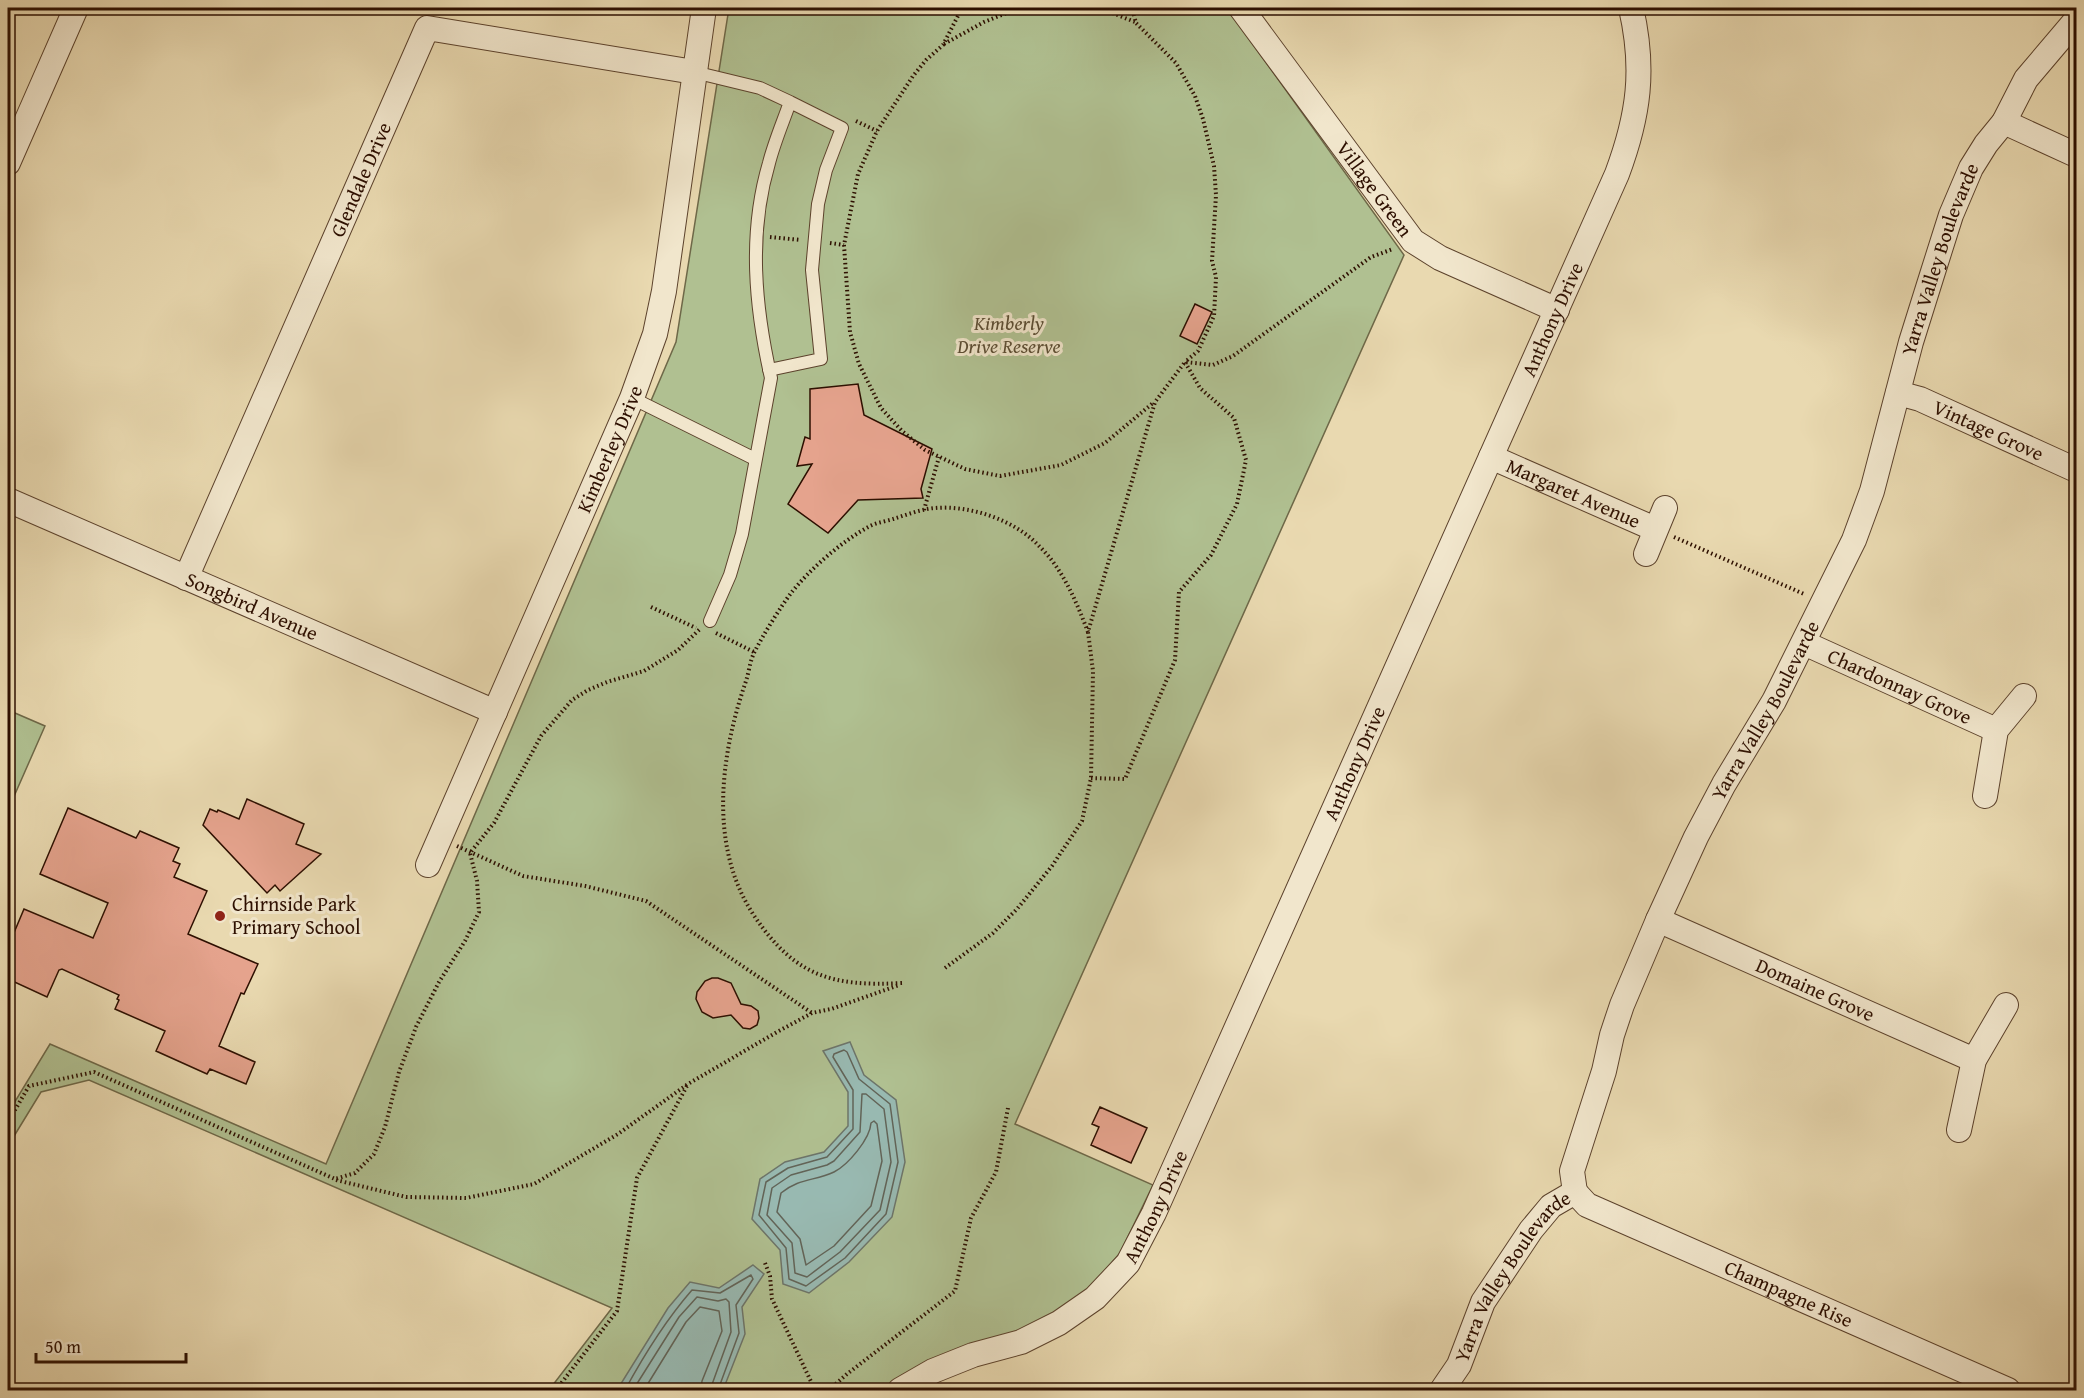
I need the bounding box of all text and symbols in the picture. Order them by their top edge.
street label: Glendale Drive [322,117,398,241]
street label: Village Green [1330,135,1420,243]
street label: Yarra Valley Boulevarde [1893,158,1985,358]
street label: Anthony Drive [1514,257,1590,381]
park label: Kimberly Drive Reserve [956,308,1061,360]
street label: Kimberley Drive [569,381,649,517]
street label: Vintage Grove [1929,392,2049,467]
street label: Margaret Avenue [1502,451,1645,535]
street label: Songbird Avenue [181,564,323,647]
street label: Yarra Valley Boulevarde [1703,615,1826,805]
street label: Chardonnay Grove [1823,641,1977,731]
street label: Anthony Drive [1316,701,1392,825]
place label: Chirnside Park Primary School [232,889,361,941]
marker: Chirnside Park Primary School [213,909,227,923]
street label: Domaine Grove [1751,950,1880,1028]
street label: Anthony Drive [1115,1145,1194,1268]
street label: Yarra Valley Boulevarde [1446,1183,1576,1366]
street label: Champagne Rise [1720,1252,1858,1334]
scale bar [36,1326,186,1364]
text: 50 m [45,1333,81,1360]

